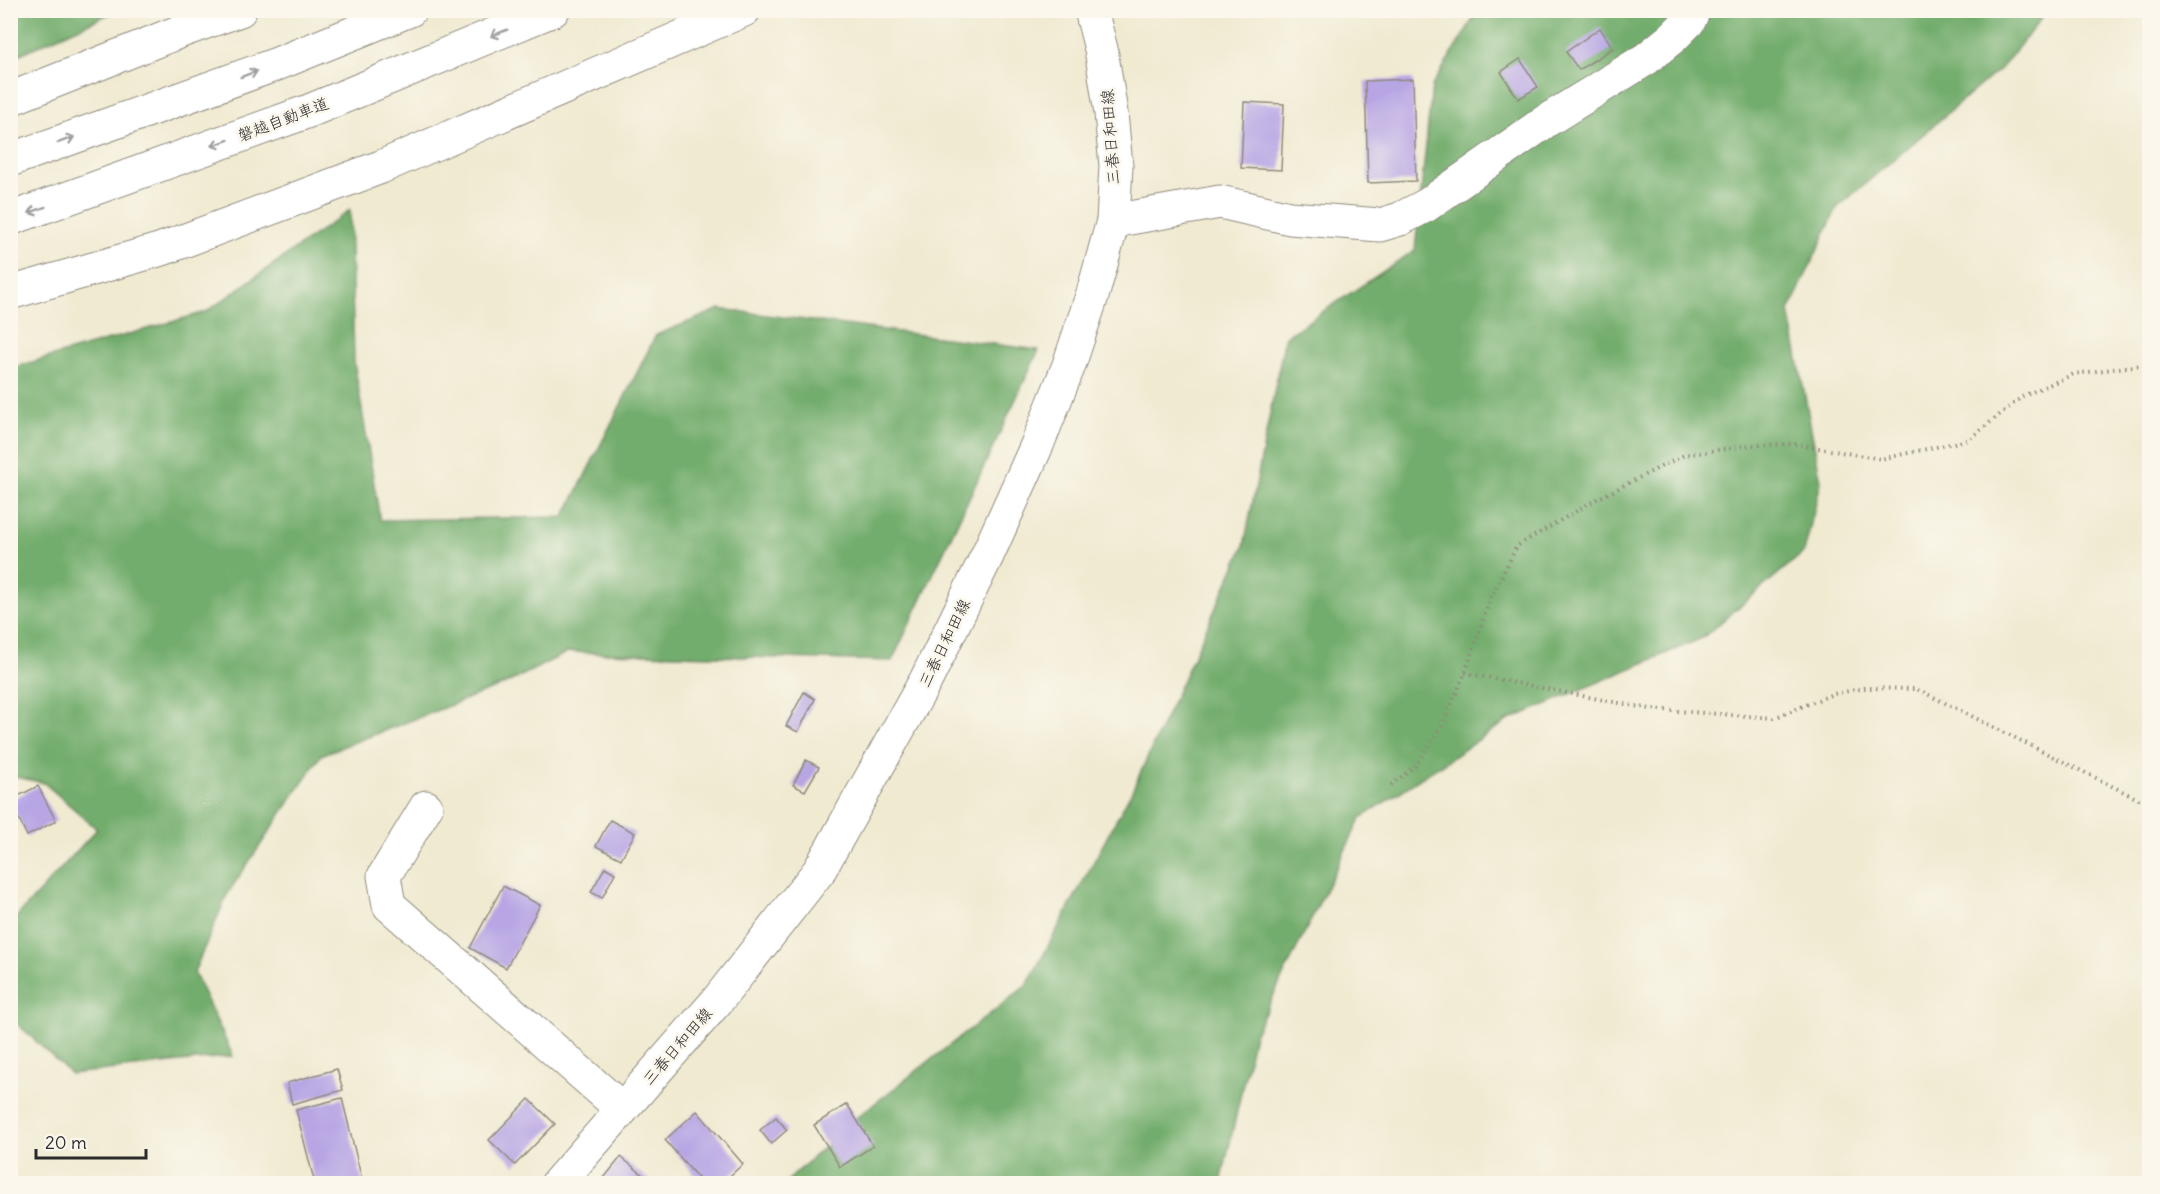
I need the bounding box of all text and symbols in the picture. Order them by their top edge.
one-way arrow [490,28,509,39]
one-way arrow [239,68,258,79]
street label: 三春日和田線 [1097,88,1123,186]
street label: 磐越自動車道 [235,92,331,146]
one-way arrow [56,134,74,145]
one-way arrow [211,139,230,150]
one-way arrow [28,205,47,216]
street label: 三春日和田線 [914,595,974,691]
street label: 三春日和田線 [638,1003,716,1089]
scale bar [36,1122,146,1160]
text: 20 m [45,1131,87,1154]

